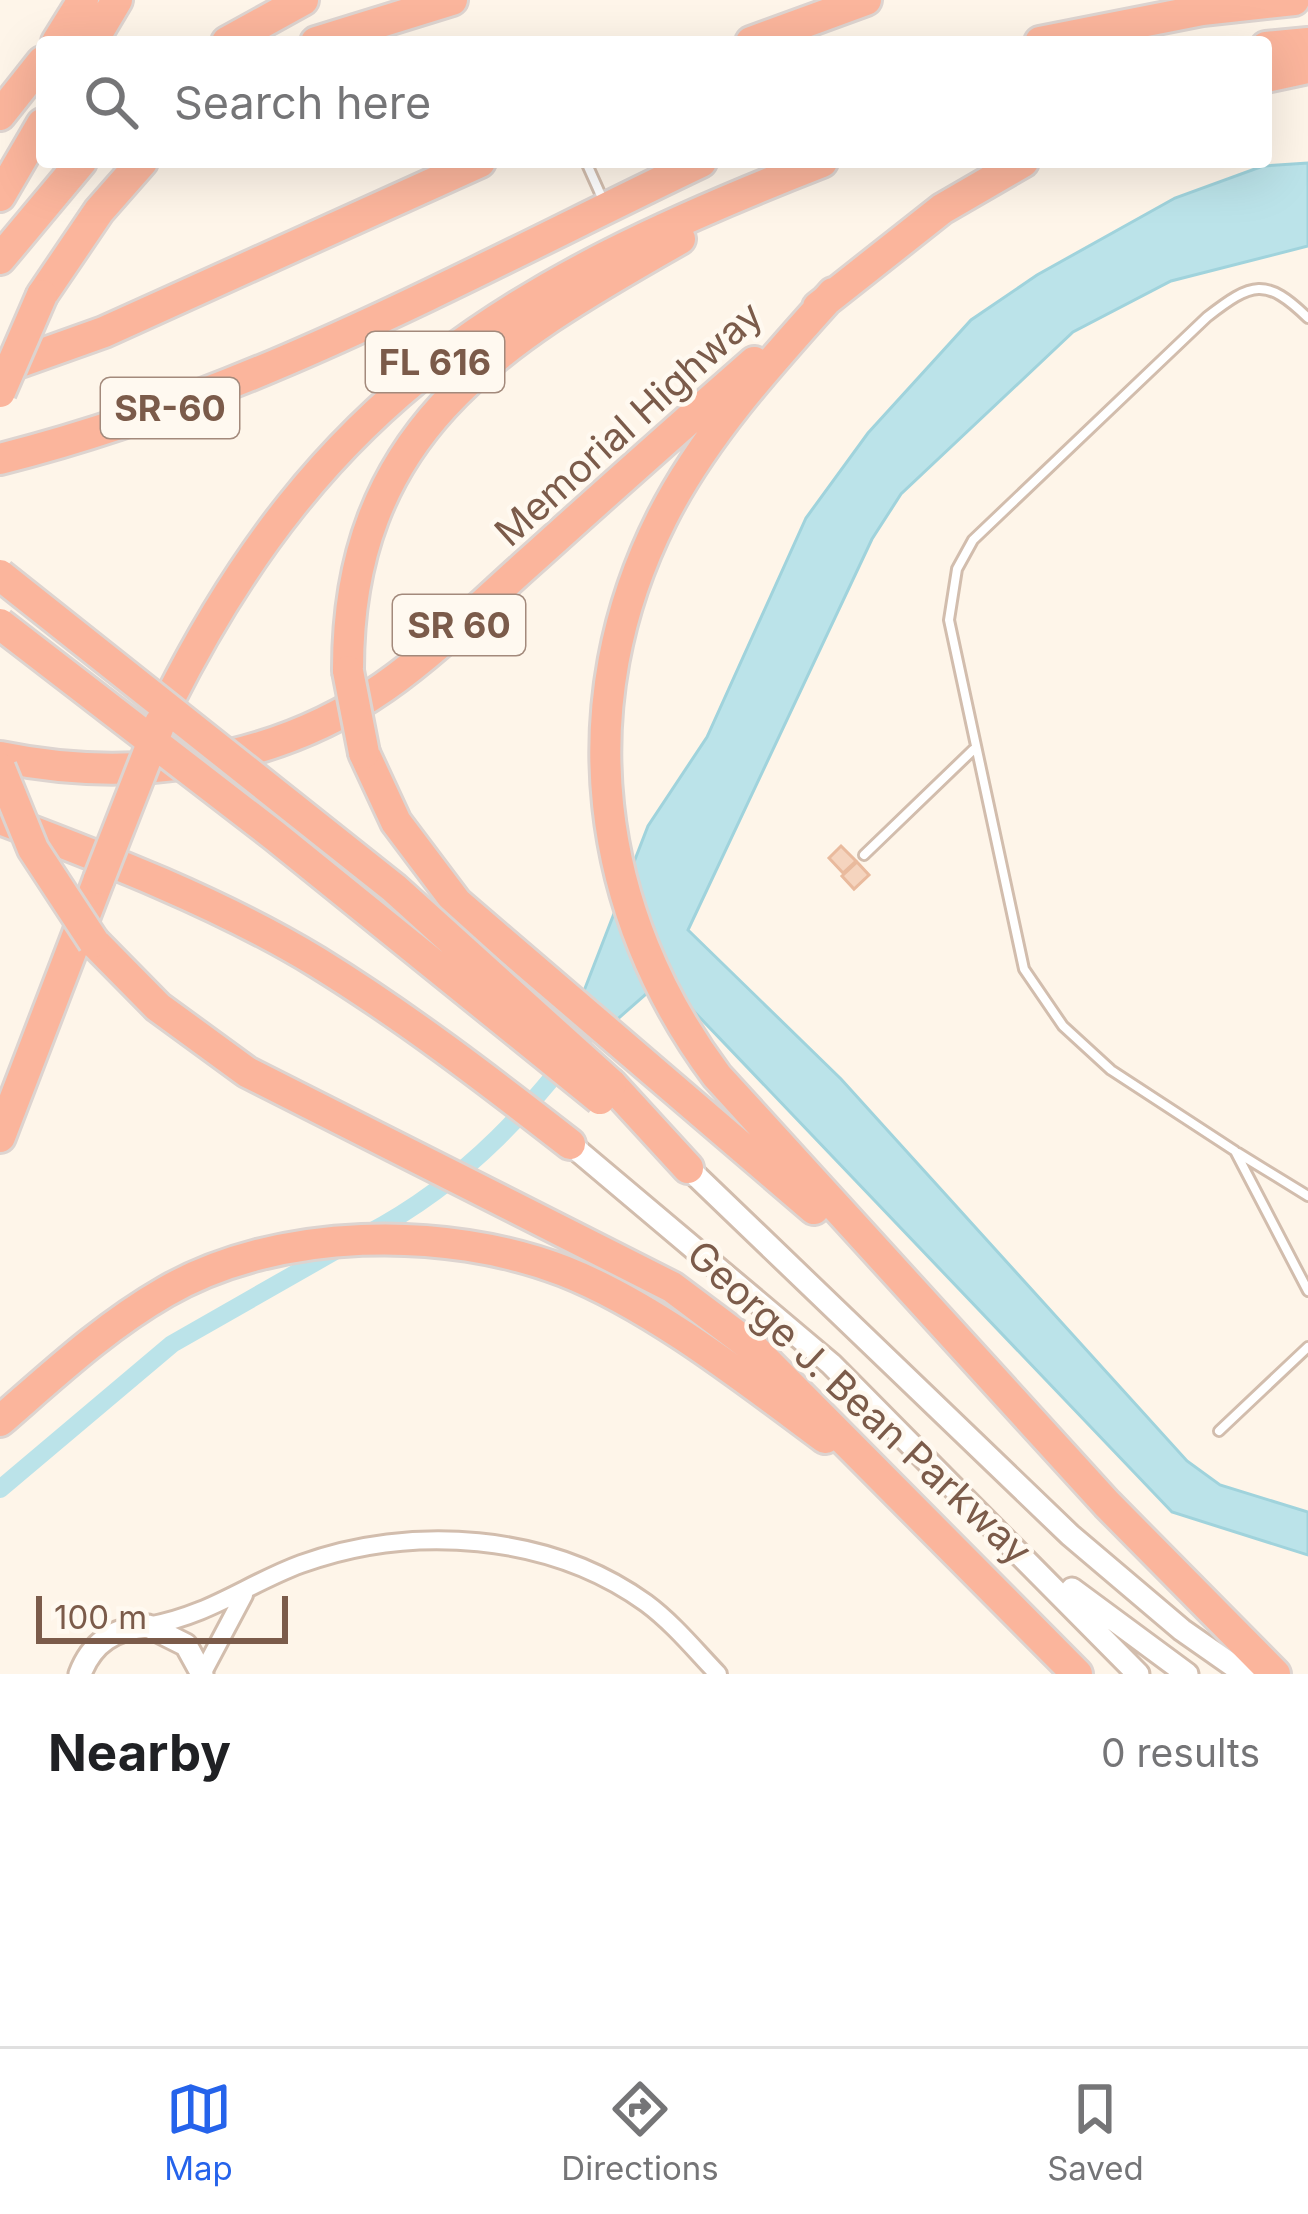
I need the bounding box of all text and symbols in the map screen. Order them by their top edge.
search box [36,36,1272,168]
icon: search [78,69,144,135]
text: Search here [174,75,431,130]
street label: Memorial Highway [485,291,771,555]
road number: FL 616 [366,332,504,392]
road number: SR-60 [101,378,239,438]
road number: SR 60 [393,595,525,655]
street label: George J. Bean Parkway [678,1230,1042,1574]
scale bar [36,1590,288,1643]
text: 100 m [54,1597,147,1637]
text: Nearby [48,1722,231,1783]
text: 0 results [1101,1729,1260,1776]
tab: Map [164,2076,233,2188]
tab: Directions [561,2076,719,2188]
tab: Saved [1047,2076,1144,2188]

